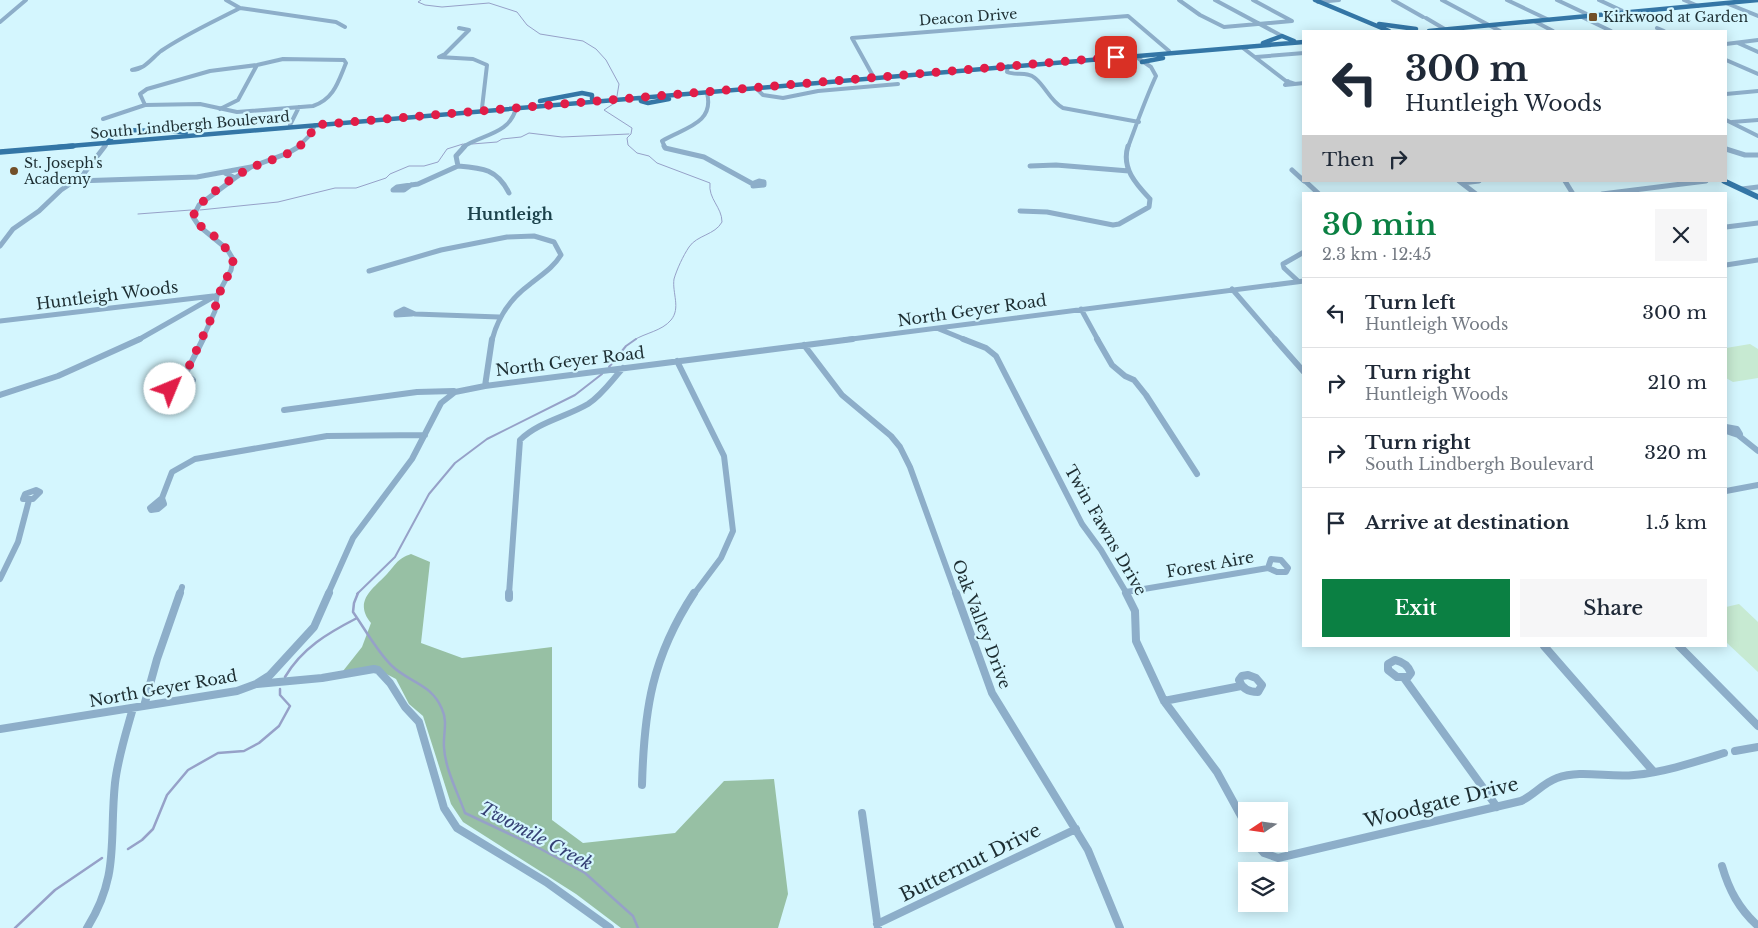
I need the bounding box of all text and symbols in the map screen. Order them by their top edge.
street label: Deacon Drive [918,5,1018,29]
place label: Kirkwood at Garden [1603,8,1748,26]
marker: Kirkwood at Garden [1587,11,1599,23]
pin [1095,36,1137,78]
icon: arrive [1102,43,1130,71]
text: 300 m [1405,47,1528,90]
icon: left [1322,50,1387,115]
text: Huntleigh Woods [1405,90,1602,117]
street label: South Lindbergh Boulevard [89,107,291,143]
icon: right [1384,145,1412,173]
text: Then [1322,148,1374,171]
place label: St. Joseph's Academy [23,154,103,188]
marker: St. Joseph's Academy [8,165,20,177]
district label: Huntleigh [467,204,554,224]
text: 30 min [1322,206,1436,243]
button: close [1655,209,1707,261]
text: 2.3 km · 12:45 [1322,244,1431,264]
street label: Huntleigh Woods [35,276,179,314]
street label: North Geyer Road [896,290,1048,330]
text: Turn left [1365,291,1456,314]
icon: left [1322,299,1350,327]
text: 300 m [1642,301,1707,324]
text: Huntleigh Woods [1365,314,1508,334]
street label: North Geyer Road [494,342,646,380]
text: Turn right [1365,361,1471,384]
position arrow [143,362,195,414]
icon: right [1322,369,1350,397]
text: 210 m [1647,371,1707,394]
text: Huntleigh Woods [1365,384,1508,404]
text: Turn right [1365,431,1471,454]
icon: right [1322,439,1350,467]
text: 320 m [1644,441,1707,464]
text: South Lindbergh Boulevard [1365,454,1594,474]
street label: Twin Fawns Drive [1061,461,1151,599]
icon: arrive [1322,509,1350,537]
text: Arrive at destination [1365,511,1569,534]
text: 1.5 km [1645,511,1707,534]
street label: Forest Aire [1165,546,1255,582]
street label: Oak Valley Drive [948,557,1016,691]
button: Exit [1322,579,1510,637]
button: Share [1520,579,1707,637]
street label: North Geyer Road [87,665,239,711]
street label: Woodgate Drive [1361,772,1521,833]
water label: Twomile Creek [476,797,596,875]
north arrow [1238,802,1288,852]
map controls [1238,802,1288,912]
street label: Butternut Drive [896,818,1045,907]
button: layers [1238,862,1288,912]

